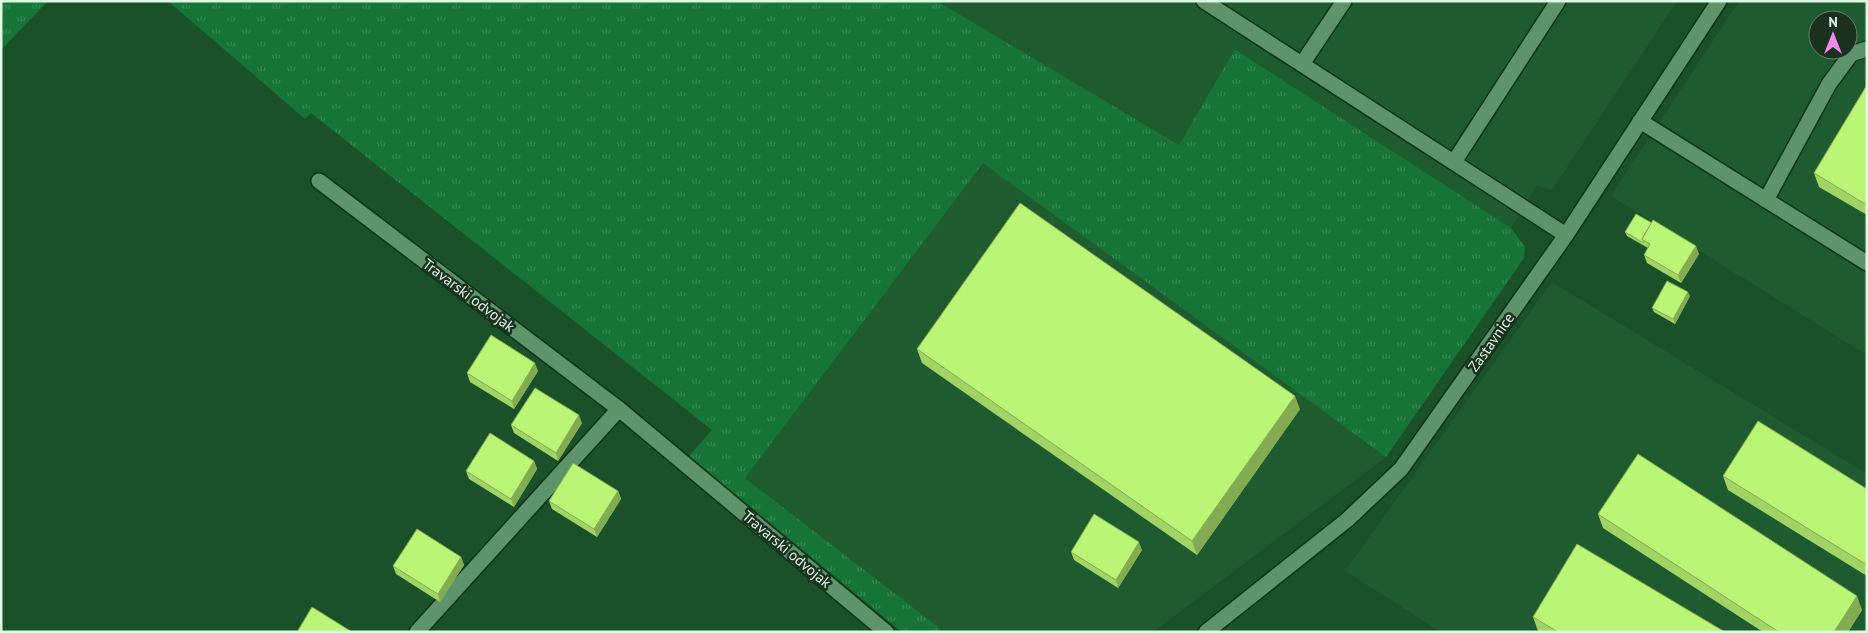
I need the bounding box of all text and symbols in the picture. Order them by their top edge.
north arrow [1808,10,1858,60]
text: N [1828,13,1838,31]
street label: Travarski odvojak [419,254,519,336]
street label: Zastavnice [1464,309,1518,375]
street label: Travarski odvojak [739,506,836,592]

